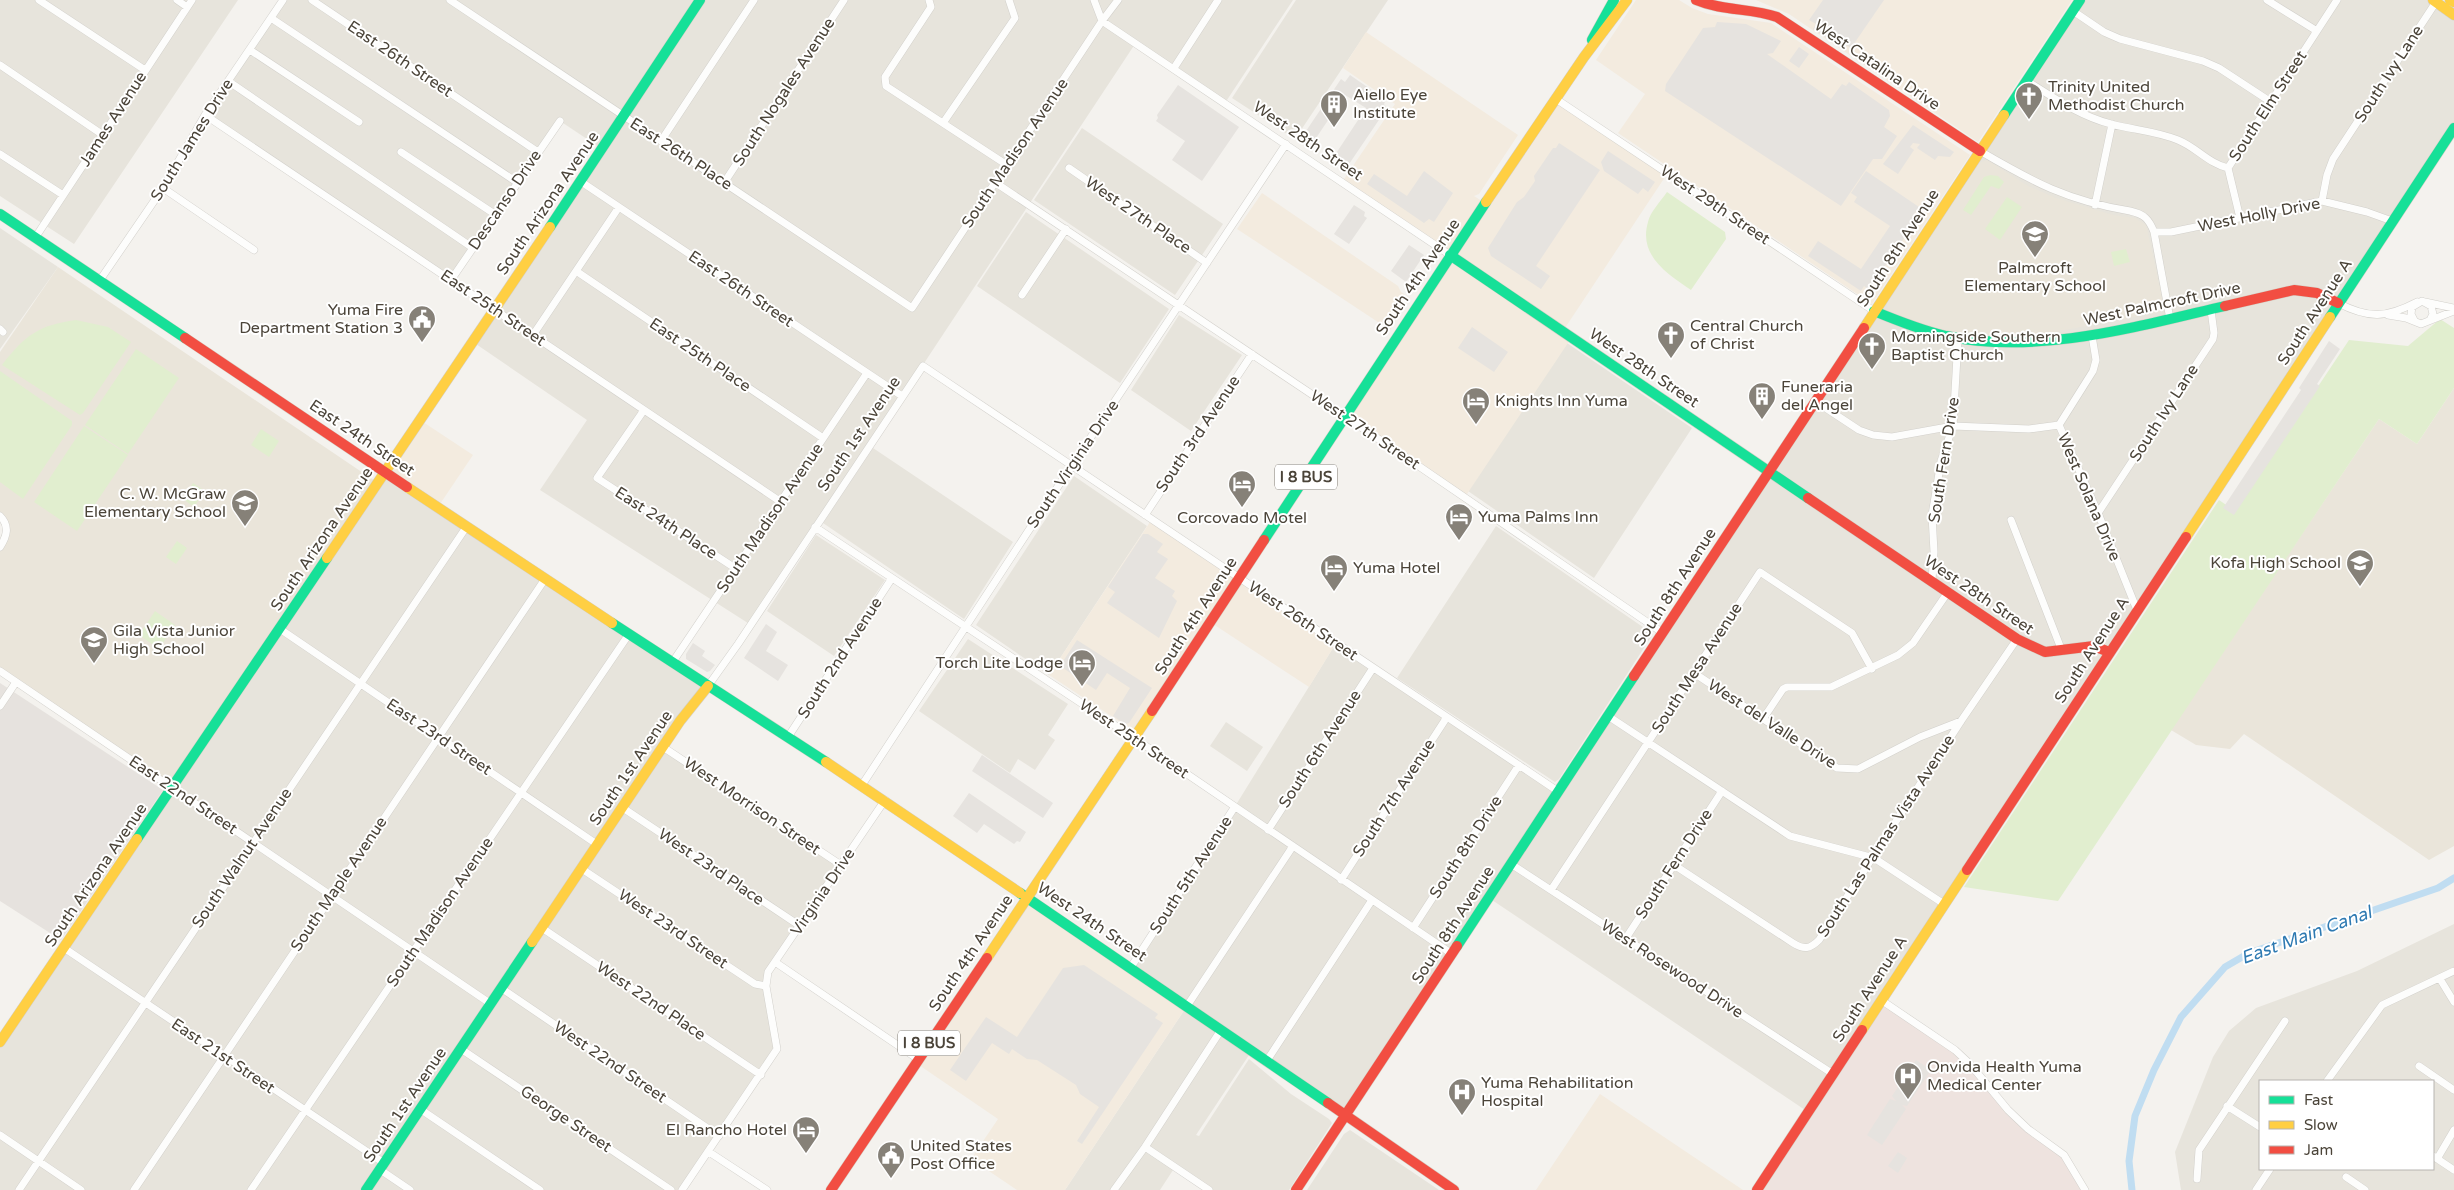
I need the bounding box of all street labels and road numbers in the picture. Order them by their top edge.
street label: South Nogales Avenue [729,14,839,170]
street label: West Catalina Drive [1810,15,1944,115]
street label: East 26th Street [343,16,457,102]
street label: South Ivy Lane [2350,22,2428,126]
street label: South Elm Street [2225,47,2311,165]
street label: James Avenue [75,68,151,170]
street label: South Madison Avenue [957,74,1073,232]
street label: South James Drive [146,75,238,205]
street label: West 28th Street [1249,97,1367,185]
street label: East 26th Place [626,113,736,195]
street label: South Arizona Avenue [492,127,604,279]
street label: Descanso Drive [464,146,546,254]
street label: West 29th Street [1656,161,1774,249]
street label: West 27th Place [1081,172,1195,258]
street label: South 8th Avenue [1852,185,1944,311]
street label: West Holly Drive [2196,193,2322,237]
street label: South 4th Avenue [1371,215,1465,339]
street label: East 26th Street [684,246,798,332]
street label: South Avenue A [2273,255,2357,369]
street label: East 25th Street [436,265,550,351]
street label: West Palmcroft Drive [2082,278,2242,330]
street label: East 25th Place [645,314,755,396]
street label: West 28th Street [1585,324,1703,412]
street label: South Ivy Lane [2125,361,2203,465]
street label: South 3rd Avenue [1151,372,1245,496]
street label: South 1st Avenue [813,373,905,495]
street label: West 27th Street [1306,386,1424,474]
street label: East 24th Street [305,395,419,481]
street label: South Virginia Drive [1023,396,1123,532]
street label: South Fern Drive [1924,396,1964,524]
street label: West Solana Drive [2053,430,2125,564]
street label: South Madison Avenue [712,439,828,597]
street label: South Arizona Avenue [266,463,378,615]
road number: I 8 BUS [1275,464,1337,490]
street label: East 24th Place [611,482,721,564]
street label: South 8th Avenue [1629,524,1721,650]
street label: West 28th Street [1920,551,2038,639]
street label: South 4th Avenue [1150,553,1242,679]
street label: West 26th Street [1244,577,1362,665]
street label: South Avenue A [2050,593,2134,707]
street label: South 2nd Avenue [793,594,887,722]
street label: South Mesa Avenue [1647,599,1747,737]
street label: West del Valle Drive [1704,675,1840,773]
street label: South 6th Avenue [1274,686,1366,812]
street label: East 23rd Street [382,694,496,780]
street label: West 25th Street [1075,695,1193,783]
street label: South 1st Avenue [585,707,677,829]
street label: South Las Palmas Vista Avenue [1813,731,1959,941]
street label: South 7th Avenue [1348,735,1440,861]
street label: East 22nd Street [125,751,241,839]
street label: West Morrison Street [680,753,824,859]
street label: South Walnut Avenue [188,784,296,932]
street label: South 8th Drive [1425,792,1507,902]
street label: South Arizona Avenue [40,799,152,951]
street label: South Fern Drive [1631,805,1717,923]
street label: South 5th Avenue [1145,812,1237,938]
street label: South Maple Avenue [286,813,392,955]
street label: West 23rd Place [654,824,768,910]
street label: South Madison Avenue [382,833,498,991]
street label: Virginia Drive [786,844,860,940]
street label: South 8th Avenue [1407,862,1499,988]
street label: West 24th Street [1033,878,1151,966]
street label: West 23rd Street [614,885,732,973]
street label: South 4th Avenue [924,891,1018,1015]
street label: West Rosewood Drive [1597,915,1747,1023]
street label: South Avenue A [1828,932,1912,1046]
street label: West 22nd Place [592,957,710,1045]
street label: East 21st Street [167,1014,279,1098]
street label: West 22nd Street [550,1017,670,1107]
road number: I 8 BUS [898,1030,960,1056]
street label: South 1st Avenue [359,1044,451,1166]
street label: George Street [517,1081,615,1157]

